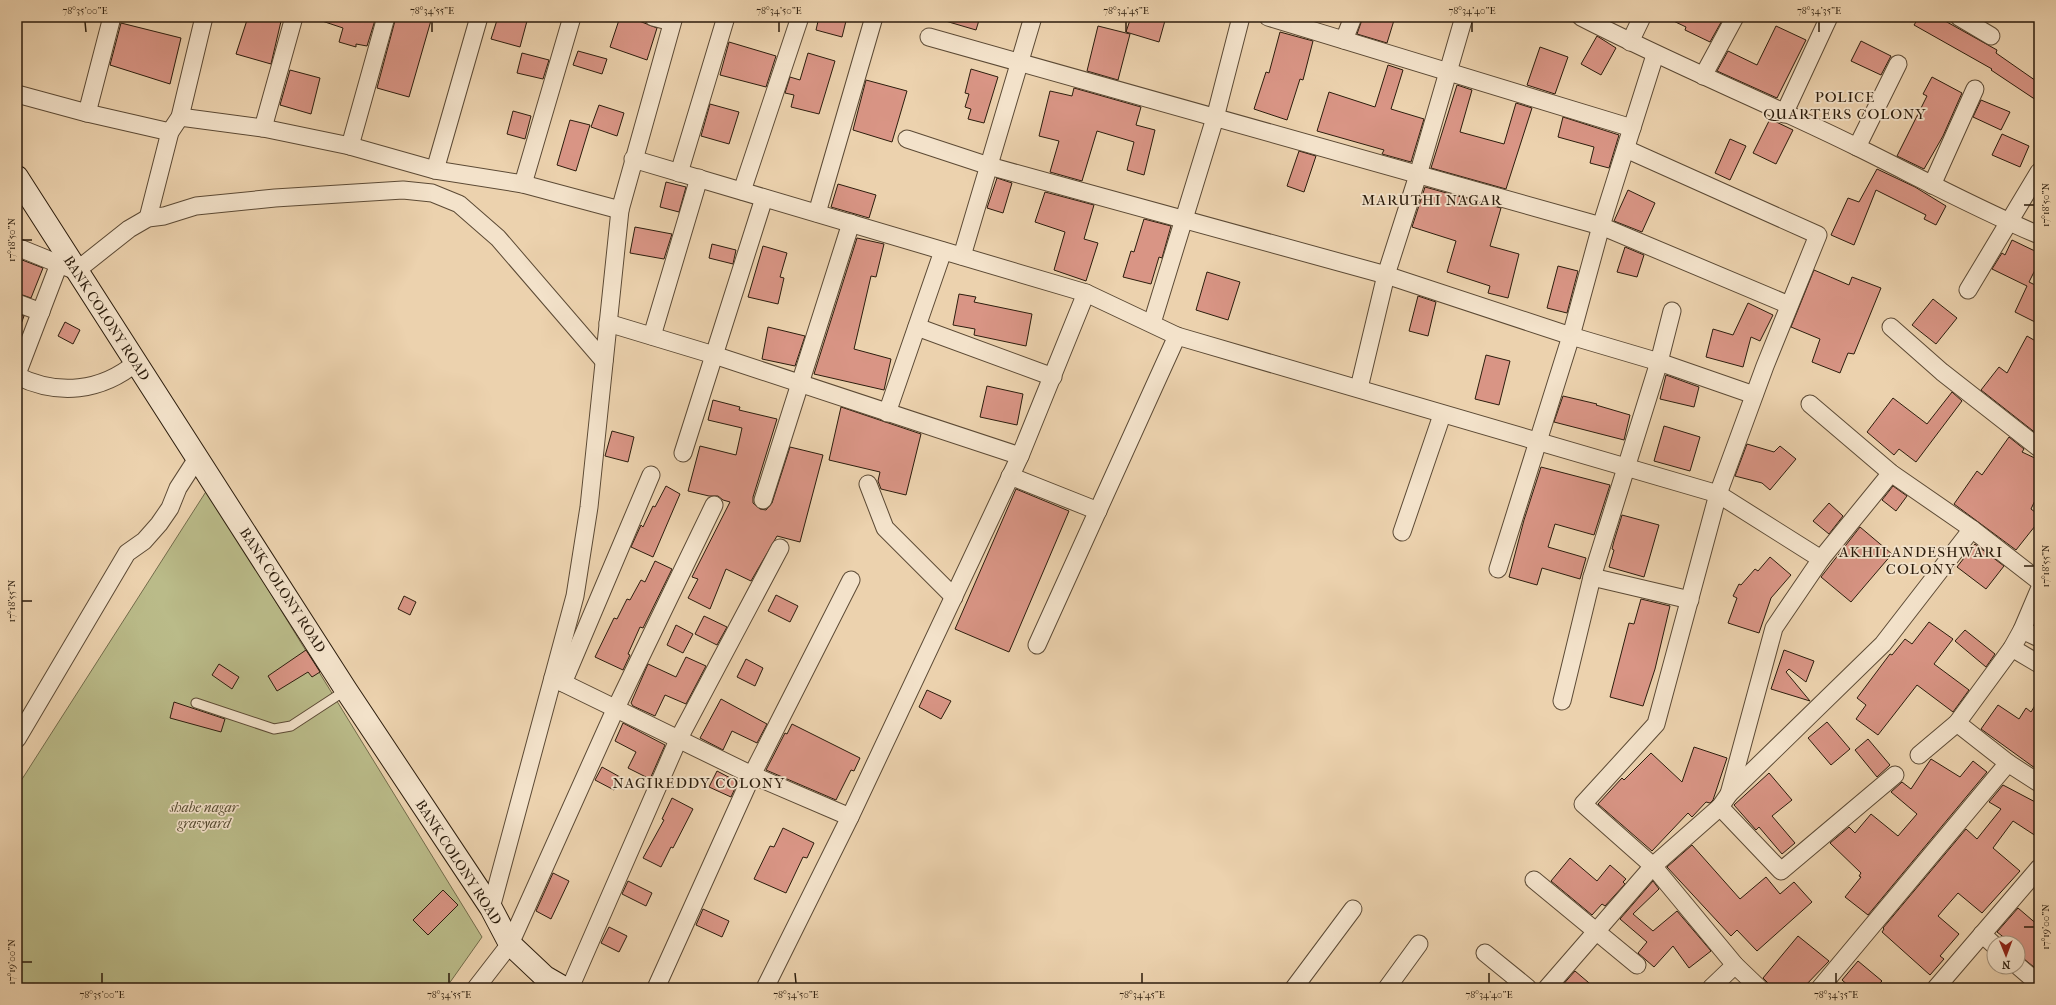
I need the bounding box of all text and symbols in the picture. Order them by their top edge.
text: 78°35'00"E [62,5,108,17]
text: 78°34'55"E [410,5,454,17]
text: 78°34'50"E [756,5,802,17]
text: 78°34'45"E [1103,5,1149,17]
text: 78°34'40"E [1448,5,1496,17]
text: 78°34'35"E [1797,5,1841,17]
district label: POLICE QUARTERS COLONY [1763,88,1927,123]
text: 17°18'50"N [2040,183,2052,227]
district label: MARUTHI NAGAR [1361,191,1503,209]
text: 17°18'50"N [6,218,18,262]
street label: BANK COLONY ROAD [60,253,153,384]
street label: BANK COLONY ROAD [236,525,329,656]
district label: AKHILANDESHWARI COLONY [1838,543,2003,578]
text: 17°18'55"N [2040,544,2052,587]
text: 17°18'55"N [6,579,18,622]
district label: NAGIREDDY COLONY [612,774,786,792]
street label: BANK COLONY ROAD [412,797,505,928]
park label: shabe nagar gravyard [169,799,240,832]
text: 17°19'00"N [2040,904,2052,950]
north arrow [1986,935,2026,975]
text: 17°19'00"N [6,939,18,985]
text: N [2001,958,2010,971]
text: 78°35'00"E [79,989,125,1001]
text: 78°34'55"E [427,989,471,1001]
text: 78°34'50"E [773,989,819,1001]
text: 78°34'45"E [1119,989,1165,1001]
text: 78°34'40"E [1465,989,1513,1001]
text: 78°34'35"E [1814,989,1858,1001]

